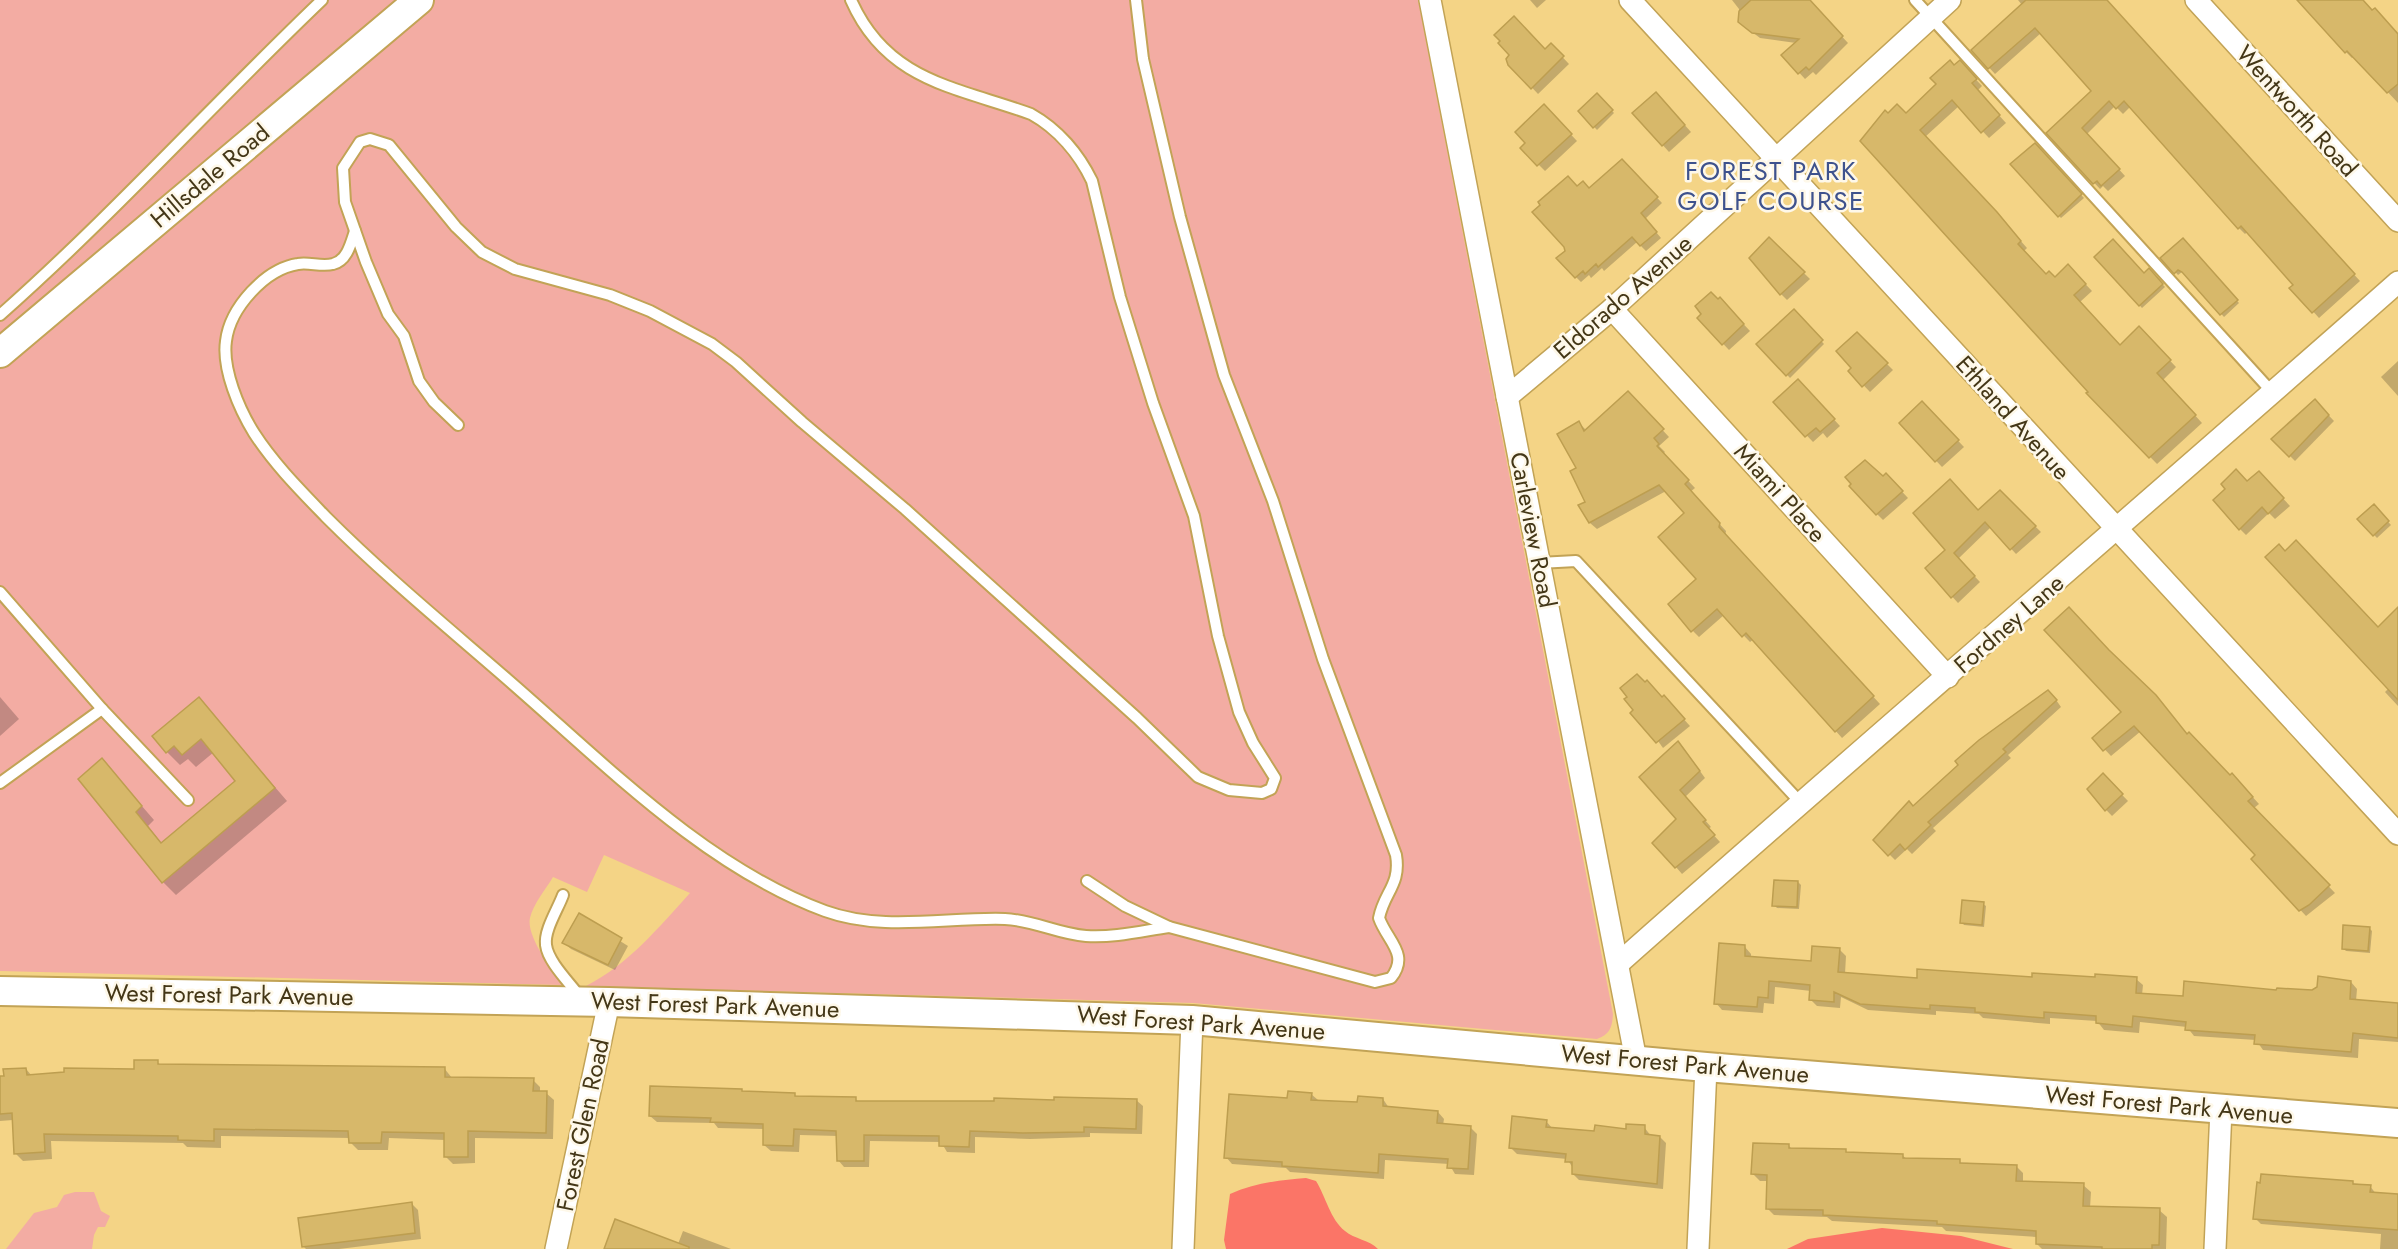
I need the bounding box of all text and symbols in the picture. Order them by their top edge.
street label: Wentworth Road [2228,37,2366,184]
street label: Hillsdale Road [142,115,277,236]
district label: FOREST PARK GOLF COURSE [1677,152,1865,220]
street label: Eldorado Avenue [1546,226,1700,367]
street label: Ethland Avenue [1948,348,2079,488]
street label: Miami Place [1726,435,1835,550]
street label: Carleview Road [1501,449,1566,611]
street label: Fordney Lane [1946,566,2071,681]
street label: West Forest Park Avenue [104,975,354,1014]
street label: West Forest Park Avenue [590,983,840,1026]
street label: West Forest Park Avenue [1076,996,1326,1049]
street label: West Forest Park Avenue [1560,1035,1811,1092]
street label: Forest Glen Road [547,1036,618,1214]
street label: West Forest Park Avenue [2044,1076,2295,1133]

